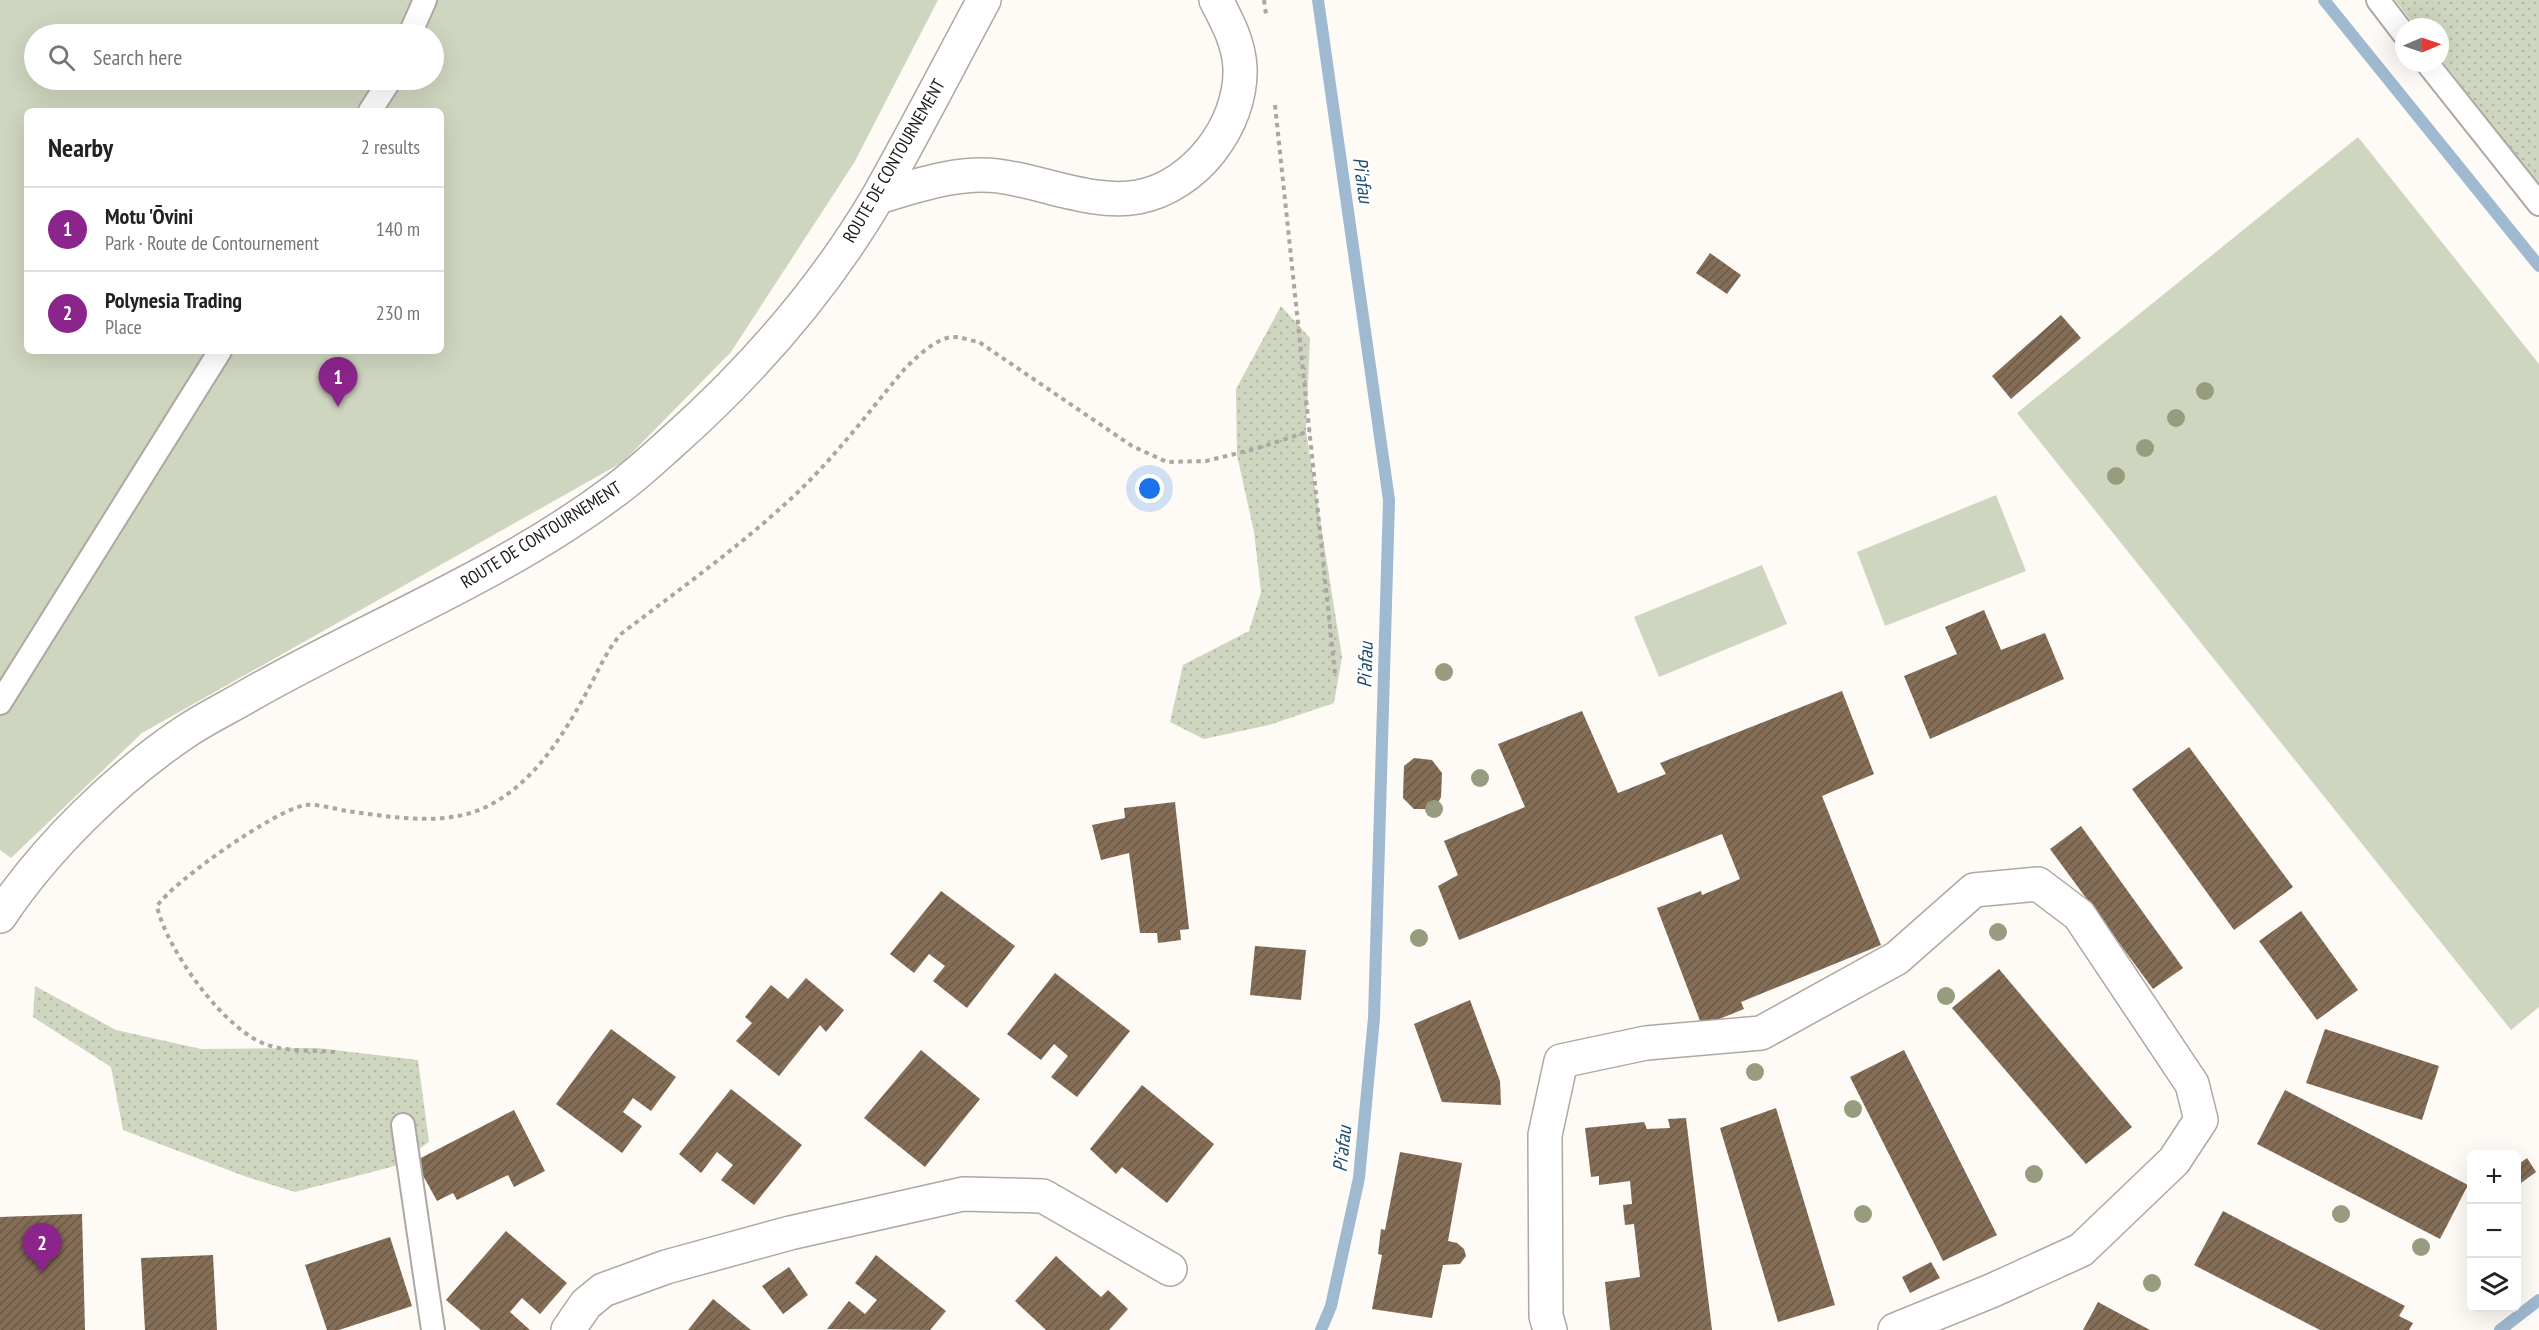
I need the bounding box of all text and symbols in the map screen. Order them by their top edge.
north arrow [2395,18,2449,72]
search box [24,24,444,90]
icon: search [45,41,78,74]
text: Search here [93,43,182,71]
street label: ROUTE DE CONTOURNEMENT [837,75,950,247]
text: Nearby [48,131,113,164]
text: 2 results [361,134,420,160]
water label: Pi'afau [1347,156,1379,206]
text: Motu 'Ōvini [105,202,193,230]
text: 1 [63,216,72,242]
text: 140 m [376,216,420,242]
text: Park · Route de Contournement [105,230,319,256]
text: Polynesia Trading [105,286,242,314]
text: 2 [63,300,72,326]
text: 230 m [376,300,420,326]
text: Place [105,314,142,340]
pin: 1 [318,358,358,407]
your location [1135,474,1164,503]
street label: ROUTE DE CONTOURNEMENT [456,476,625,593]
water label: Pi'afau [1351,640,1379,688]
water label: Pi'afau [1327,1124,1357,1173]
map controls [2467,1150,2521,1312]
button: + [2467,1150,2521,1204]
button: − [2467,1204,2521,1258]
pin: 2 [22,1224,62,1273]
button: layers [2467,1258,2521,1312]

